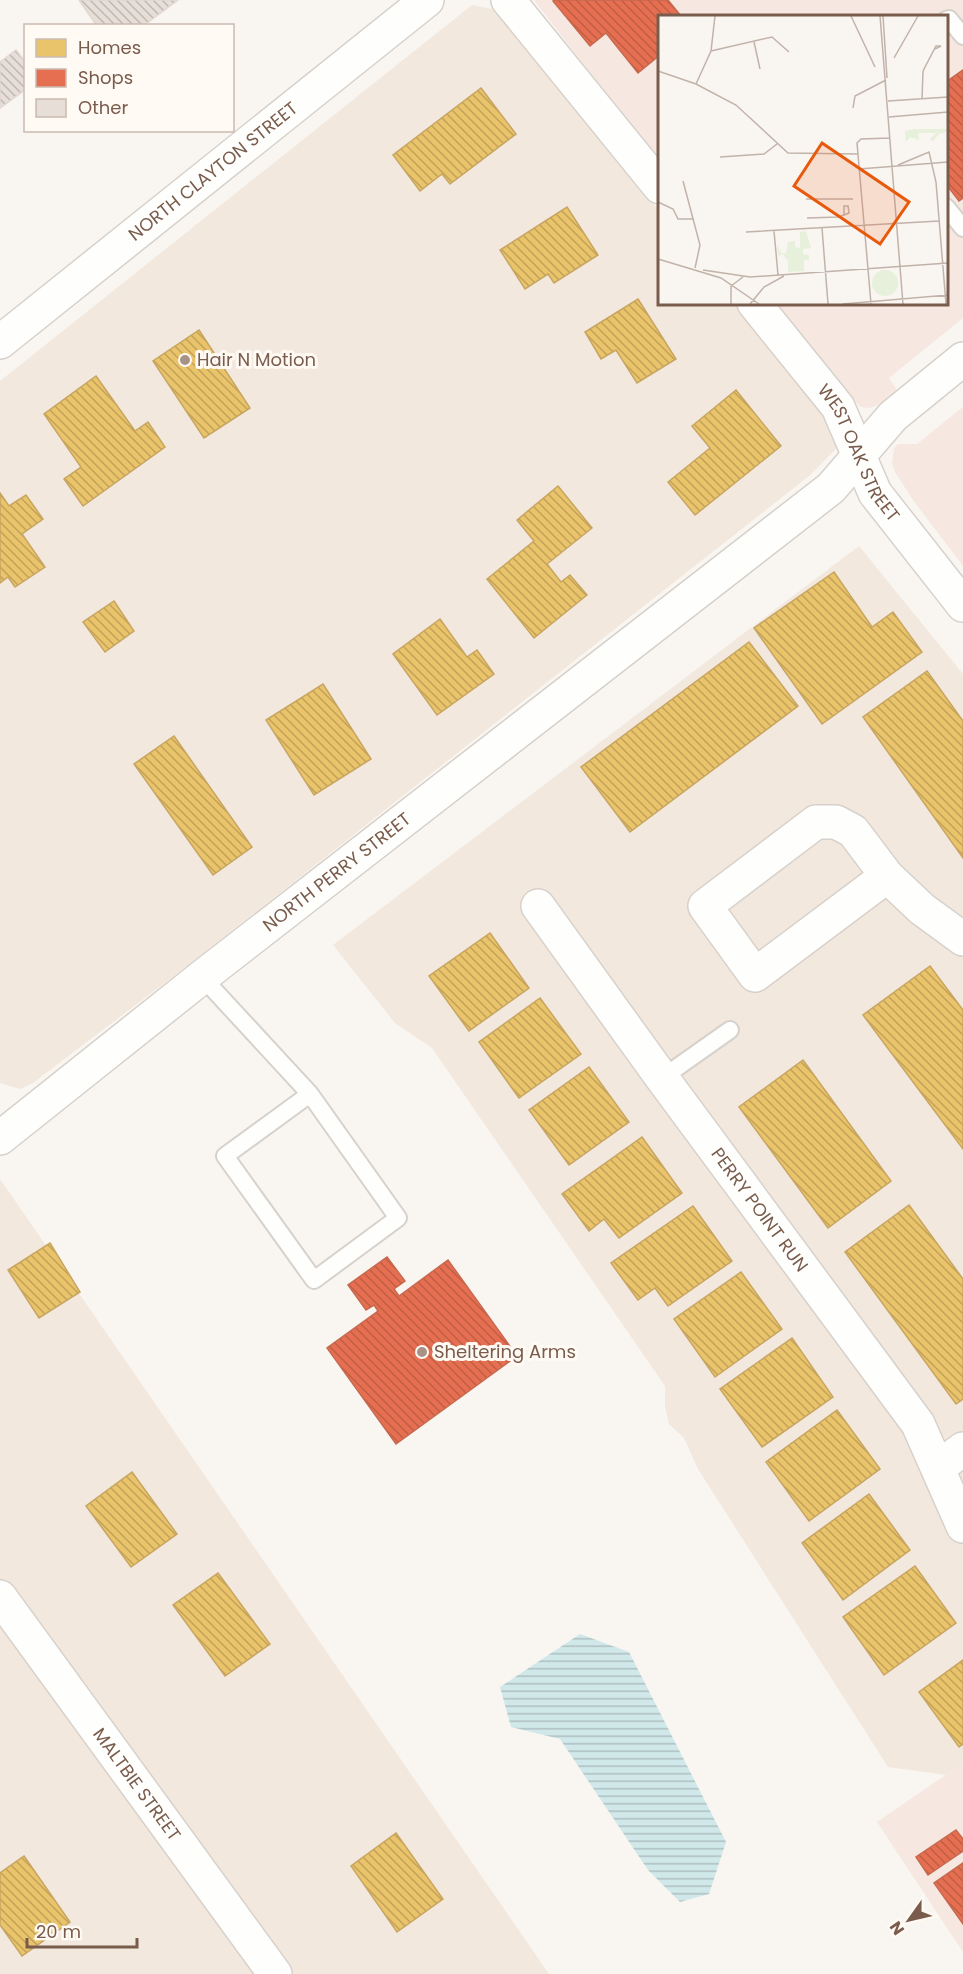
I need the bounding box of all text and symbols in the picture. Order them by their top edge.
inset map [658,15,948,304]
legend [24,24,234,132]
text: Homes [78,35,141,60]
text: Shops [78,65,133,90]
text: Other [78,95,128,120]
street label: NORTH CLAYTON STREET [123,95,303,246]
place label: Hair N Motion [197,347,316,372]
marker: Hair N Motion [178,353,192,367]
street label: WEST OAK STREET [812,378,906,527]
street label: NORTH PERRY STREET [257,806,416,937]
street label: PERRY POINT RUN [706,1142,814,1277]
place label: Sheltering Arms [434,1339,576,1364]
marker: Sheltering Arms [415,1345,429,1359]
street label: MALTBIE STREET [87,1723,187,1846]
north arrow [879,1890,939,1950]
scale bar [27,1911,136,1949]
text: N [884,1917,910,1940]
text: 20 m [36,1919,81,1944]

